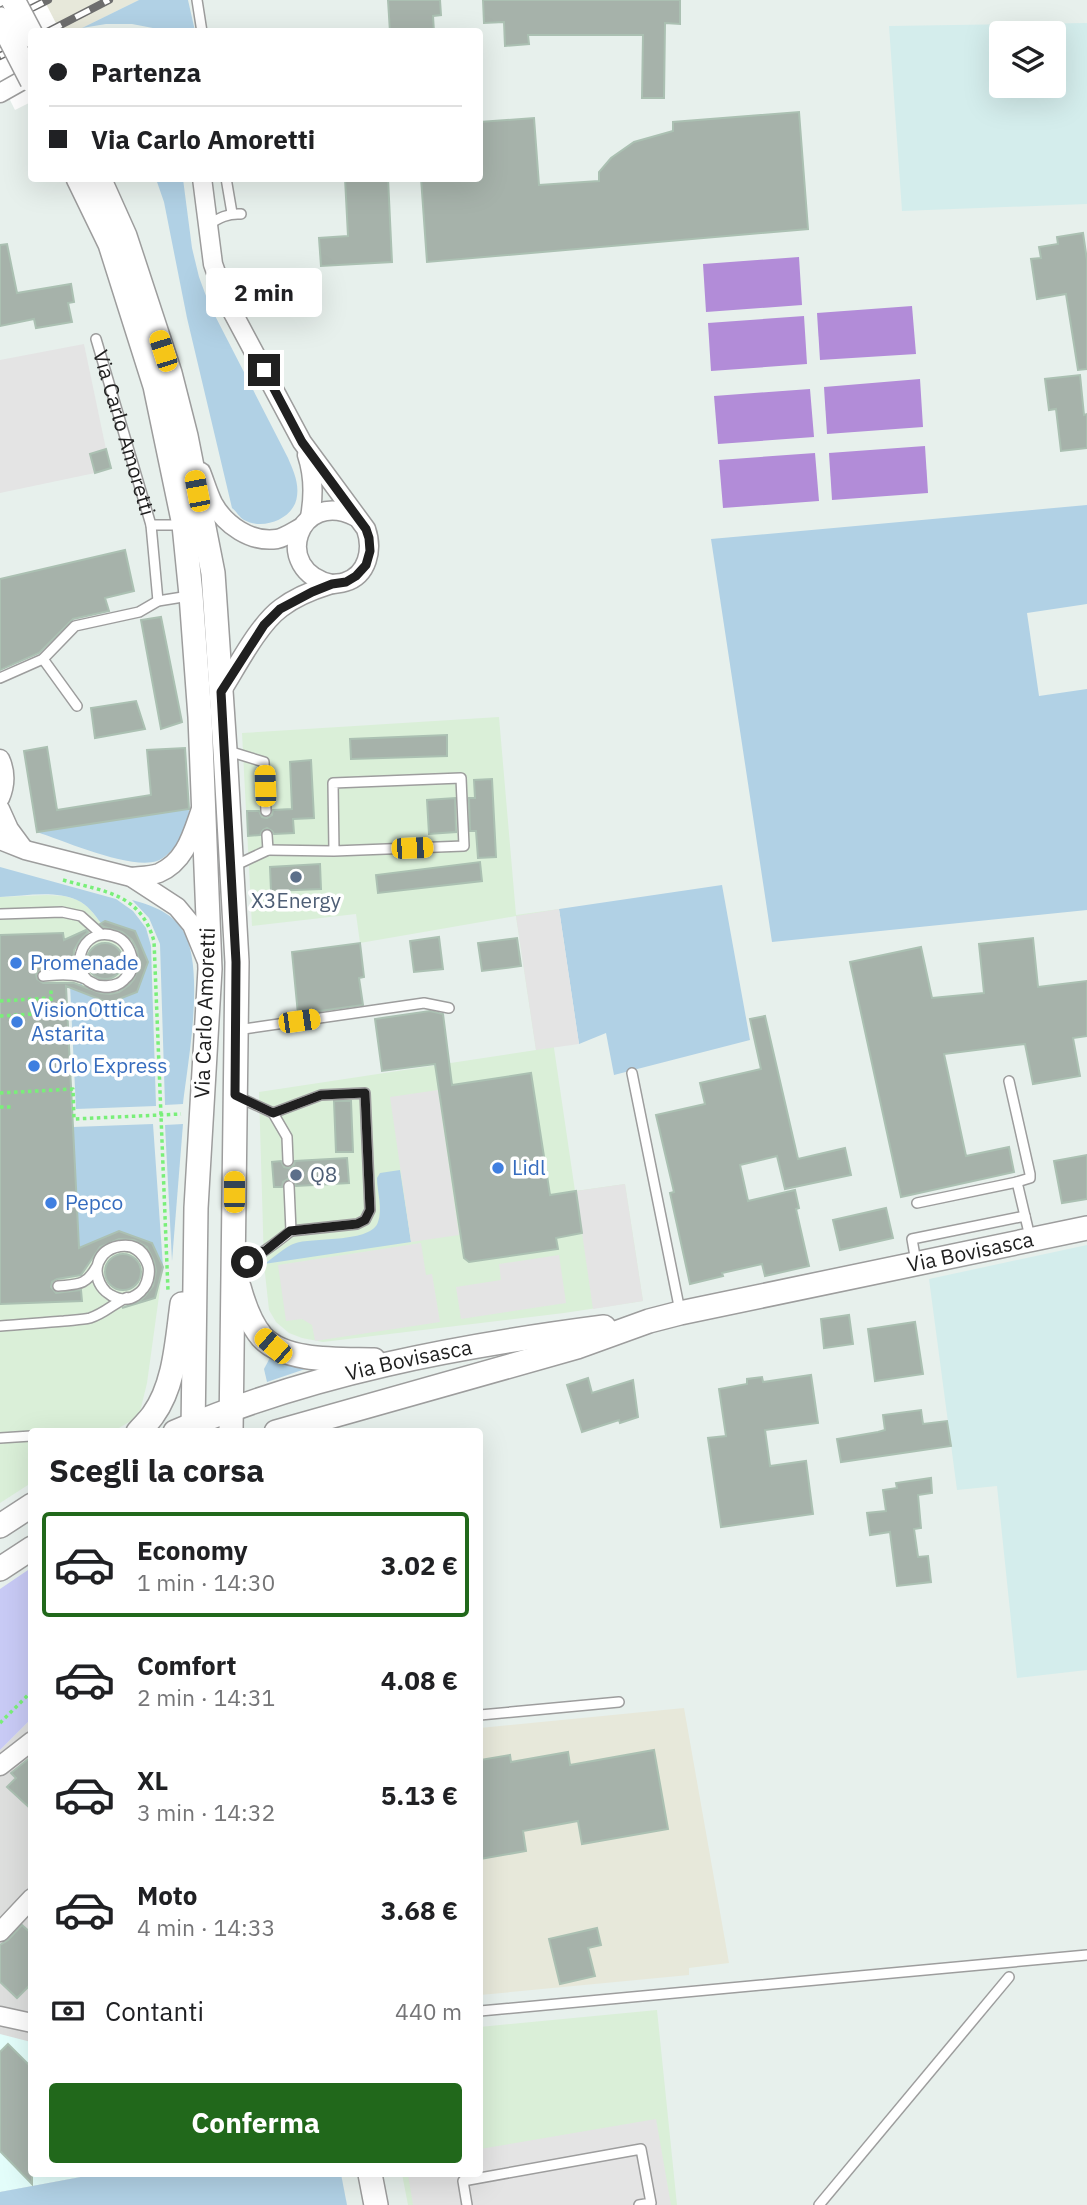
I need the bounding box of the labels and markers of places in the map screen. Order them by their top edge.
marker: X3Energy [288,869,304,885]
place label: X3Energy [251,886,342,914]
place label: Promenade [30,948,139,976]
marker: Promenade [8,955,24,971]
place label: VisionOttica Astarita [31,995,145,1047]
marker: VisionOttica Astarita [9,1014,25,1030]
place label: Orlo Express [48,1051,168,1079]
marker: Orlo Express [26,1058,42,1074]
place label: Lidl [512,1153,546,1181]
place label: Q8 [310,1160,337,1188]
marker: Lidl [490,1160,506,1176]
marker: Q8 [288,1167,304,1183]
place label: Pepco [65,1188,123,1216]
marker: Pepco [43,1195,59,1211]

